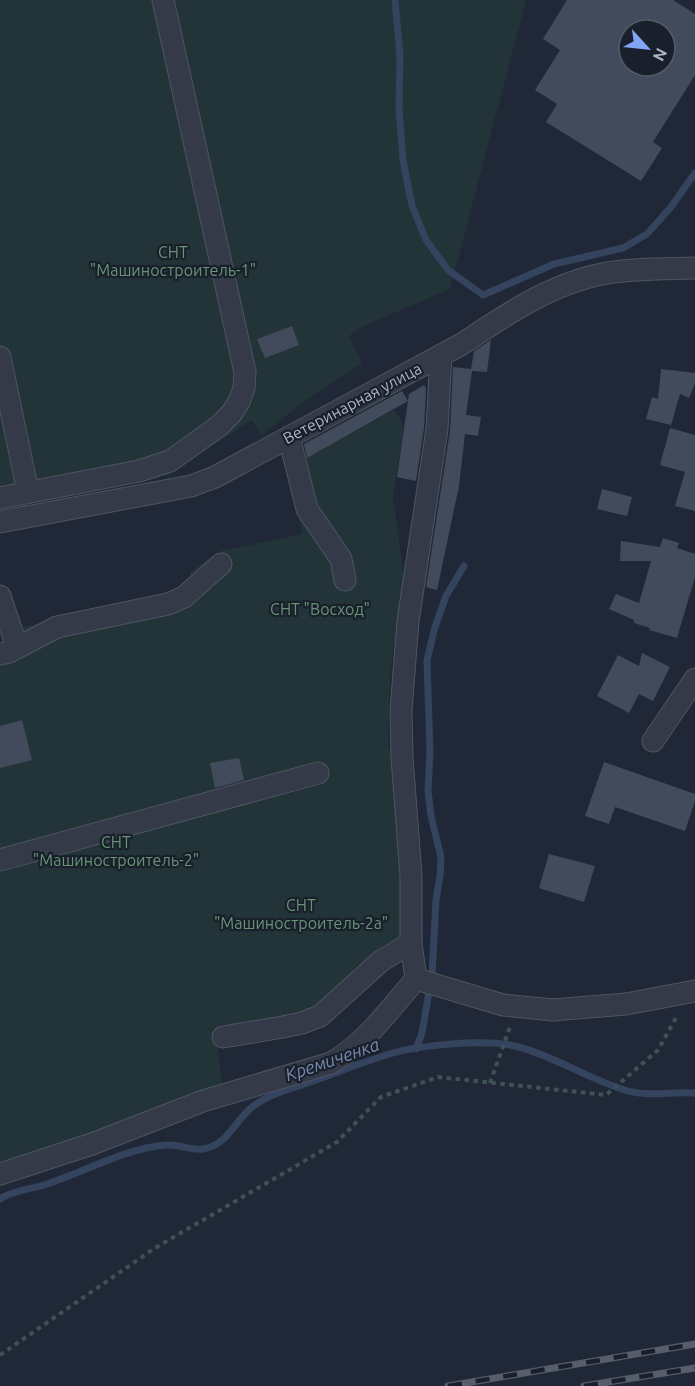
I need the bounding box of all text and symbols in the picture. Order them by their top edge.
north arrow [617,18,677,78]
text: N [650,45,671,64]
park label: СНТ "Машиностроитель-1" [90,243,256,279]
street label: Ветеринарная улица [280,359,424,447]
park label: СНТ "Восход" [270,600,370,618]
park label: СНТ "Машиностроитель-2" [33,833,199,869]
park label: СНТ "Машиностроитель-2а" [214,896,388,932]
water label: Кремиченка [282,1033,382,1084]

